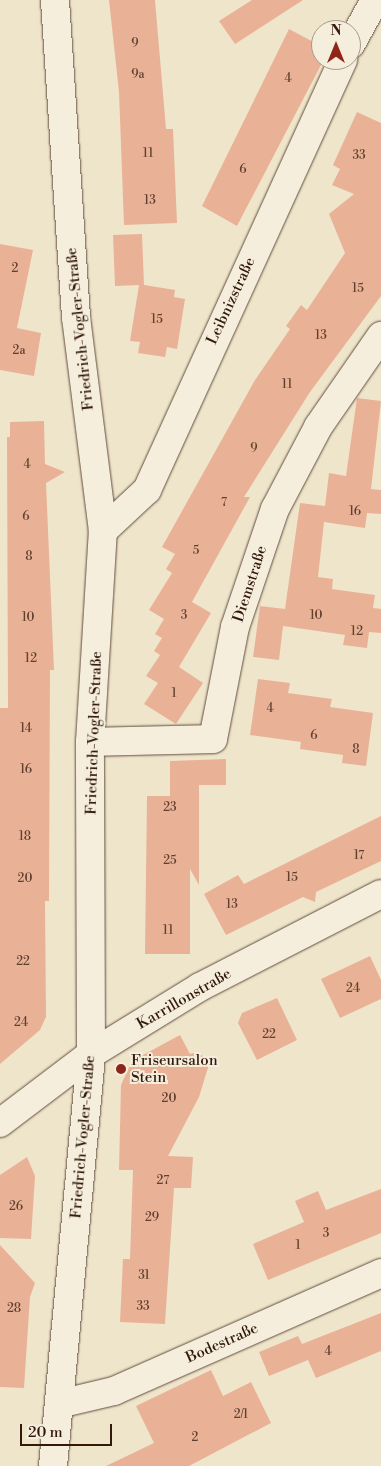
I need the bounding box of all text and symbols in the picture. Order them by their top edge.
north arrow [311,20,361,70]
text: N [330,22,342,40]
house number: 9 [131,37,139,51]
house number: 9a [131,68,145,82]
house number: 4 [284,72,292,86]
house number: 11 [143,147,153,161]
house number: 33 [352,149,366,163]
house number: 6 [239,163,247,177]
house number: 13 [144,194,156,208]
street label: Friedrich-Vogler-Straße [62,247,98,411]
street label: Leibnizstraße [203,255,259,347]
house number: 2 [12,262,18,276]
house number: 15 [352,282,364,296]
house number: 15 [151,313,163,327]
house number: 13 [315,329,327,343]
house number: 2a [13,344,25,358]
house number: 11 [282,378,292,392]
house number: 9 [250,442,258,456]
house number: 4 [23,458,31,472]
house number: 7 [221,496,227,510]
house number: 16 [349,505,361,519]
house number: 6 [22,510,30,524]
street label: Diemstraße [229,543,271,625]
house number: 5 [193,544,199,558]
house number: 8 [25,550,33,564]
house number: 3 [181,609,187,623]
house number: 10 [310,609,322,623]
house number: 10 [22,611,34,625]
house number: 12 [351,625,363,639]
street label: Friedrich-Vogler-Straße [82,651,106,815]
house number: 12 [25,652,37,666]
house number: 1 [171,687,177,701]
house number: 4 [266,702,274,716]
house number: 14 [20,722,32,736]
house number: 6 [310,729,318,743]
house number: 8 [352,743,360,757]
house number: 16 [20,763,32,777]
house number: 23 [163,801,177,815]
house number: 18 [19,830,31,844]
house number: 17 [354,849,364,863]
house number: 25 [163,854,177,868]
house number: 15 [286,871,298,885]
house number: 20 [18,872,32,886]
house number: 13 [226,898,238,912]
house number: 11 [163,924,173,938]
house number: 22 [16,955,30,969]
street label: Karrillonstraße [134,965,234,1033]
house number: 24 [346,982,360,996]
house number: 24 [14,1016,28,1030]
house number: 22 [262,1028,276,1042]
place label: Friseursalon Stein [131,1051,218,1086]
street label: Friedrich-Vogler-Straße [67,1055,99,1219]
marker: Friseursalon Stein [115,1063,127,1075]
house number: 20 [162,1092,176,1106]
house number: 27 [157,1174,169,1188]
house number: 26 [9,1200,23,1214]
house number: 29 [145,1211,159,1225]
house number: 3 [323,1227,329,1241]
house number: 1 [295,1239,301,1253]
house number: 31 [138,1269,150,1283]
house number: 33 [136,1300,150,1314]
house number: 28 [7,1302,21,1316]
street label: Bodestraße [183,1319,261,1367]
house number: 4 [324,1345,332,1359]
house number: 2/1 [234,1408,248,1422]
scale bar [22,1414,115,1446]
text: 20 m [28,1423,63,1442]
house number: 2 [192,1431,198,1445]

